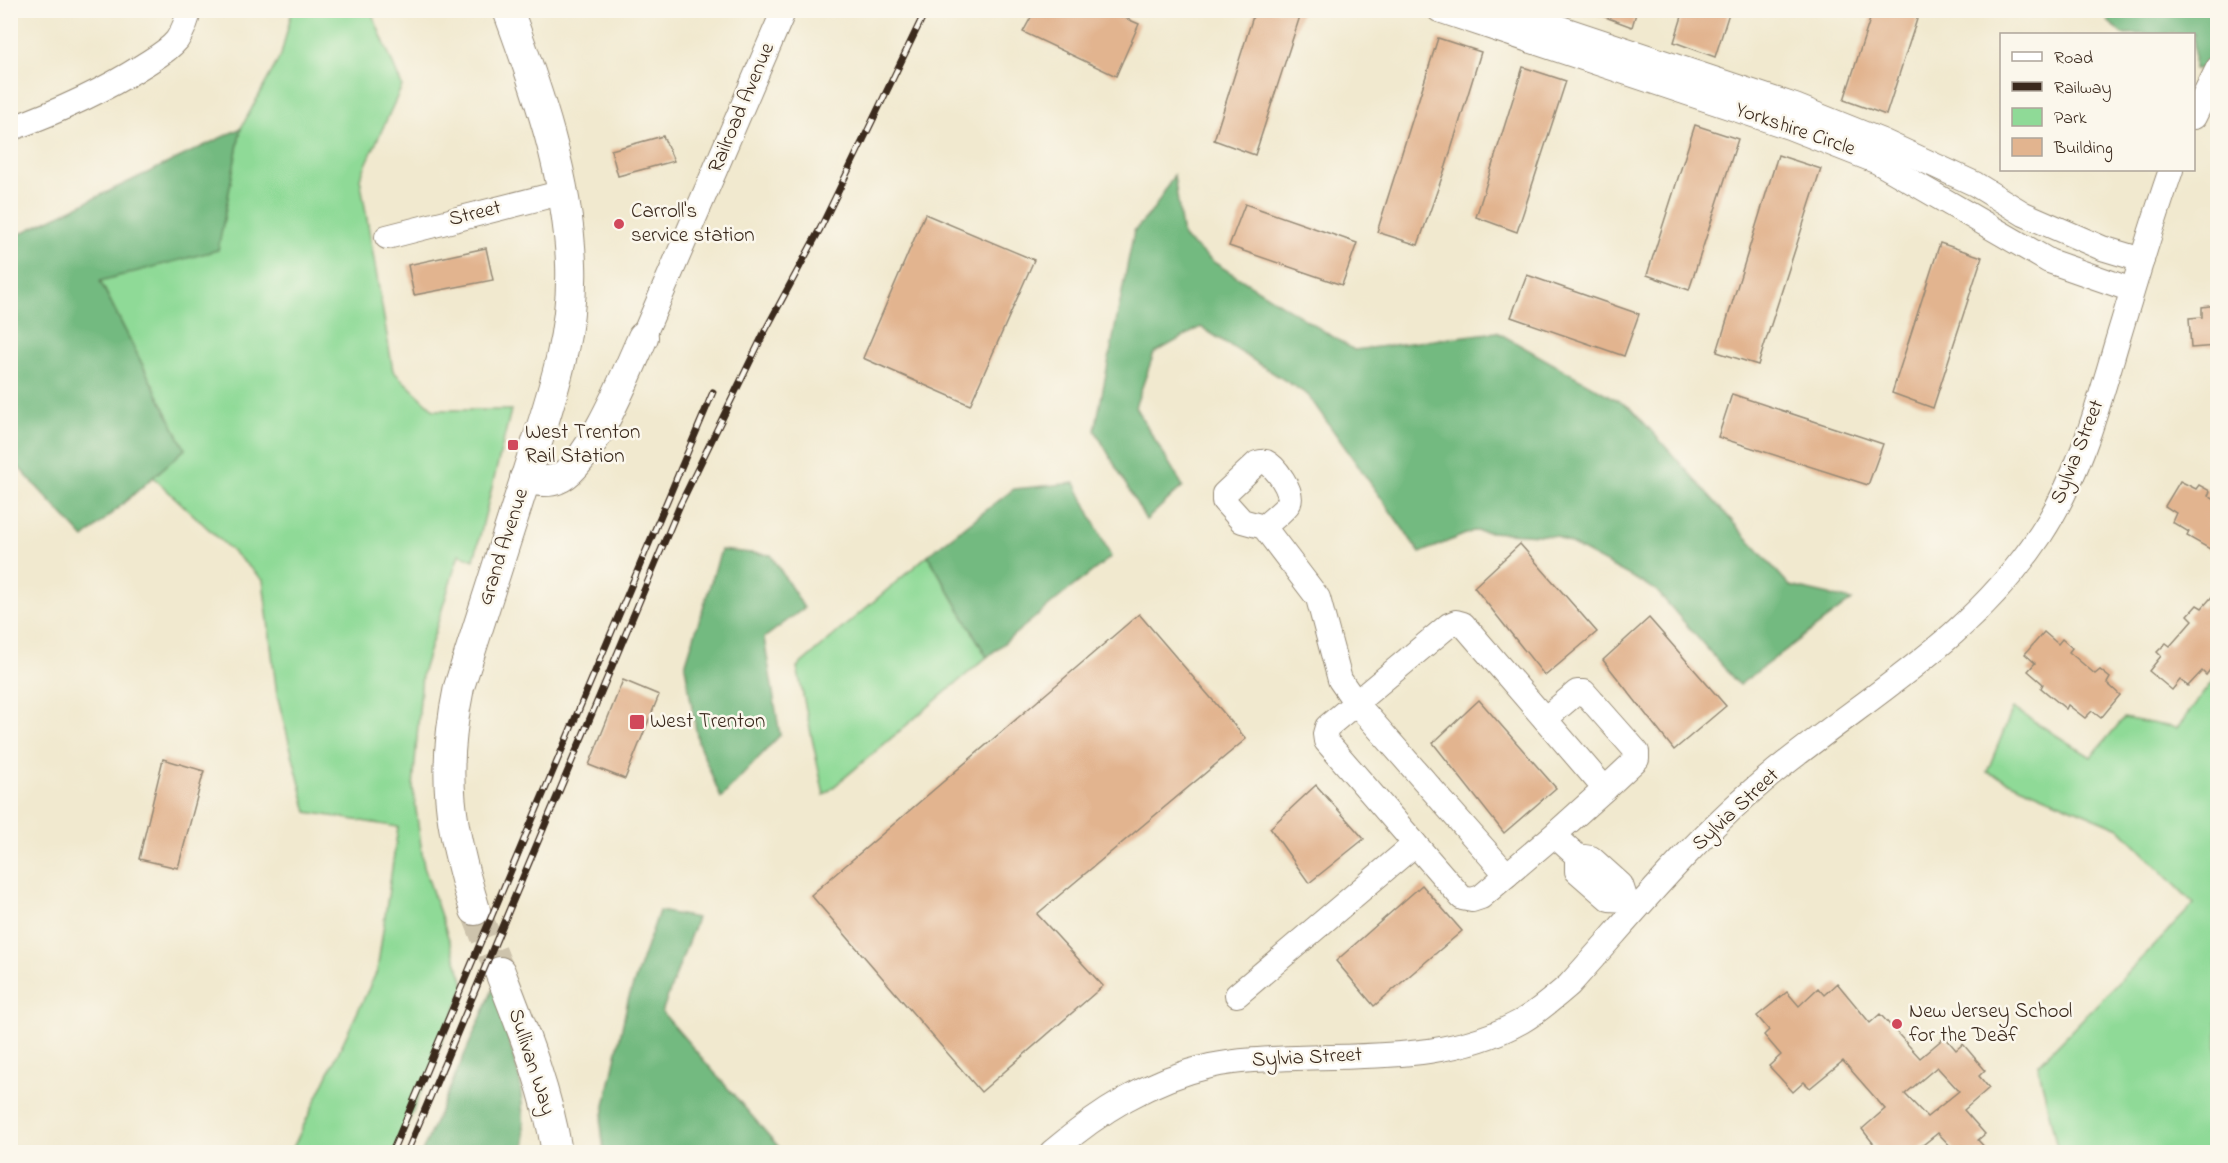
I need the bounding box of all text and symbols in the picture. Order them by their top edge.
legend [2000,33,2195,171]
street label: Railroad Avenue [701,38,783,178]
text: Road [2054,46,2093,72]
text: Railway [2054,76,2111,102]
street label: Yorkshire Circle [1731,95,1860,165]
text: Park [2054,106,2087,132]
text: Building [2053,136,2113,163]
street label: Street [446,193,504,235]
place label: Carroll's service station [631,197,755,251]
marker: Carroll's service station [612,217,626,231]
street label: Sylvia Street [2043,395,2114,509]
place label: West Trenton Rail Station [525,418,640,472]
marker: West Trenton Rail Station [506,438,520,452]
street label: Grand Avenue [471,484,537,609]
place label: West Trenton [650,707,765,737]
marker: West Trenton [628,713,646,731]
street label: Sylvia Street [1686,761,1788,860]
place label: New Jersey School for the Deaf [1909,997,2072,1051]
street label: Sullivan Way [498,1005,562,1120]
marker: New Jersey School for the Deaf [1890,1017,1904,1031]
street label: Sylvia Street [1251,1040,1363,1078]

